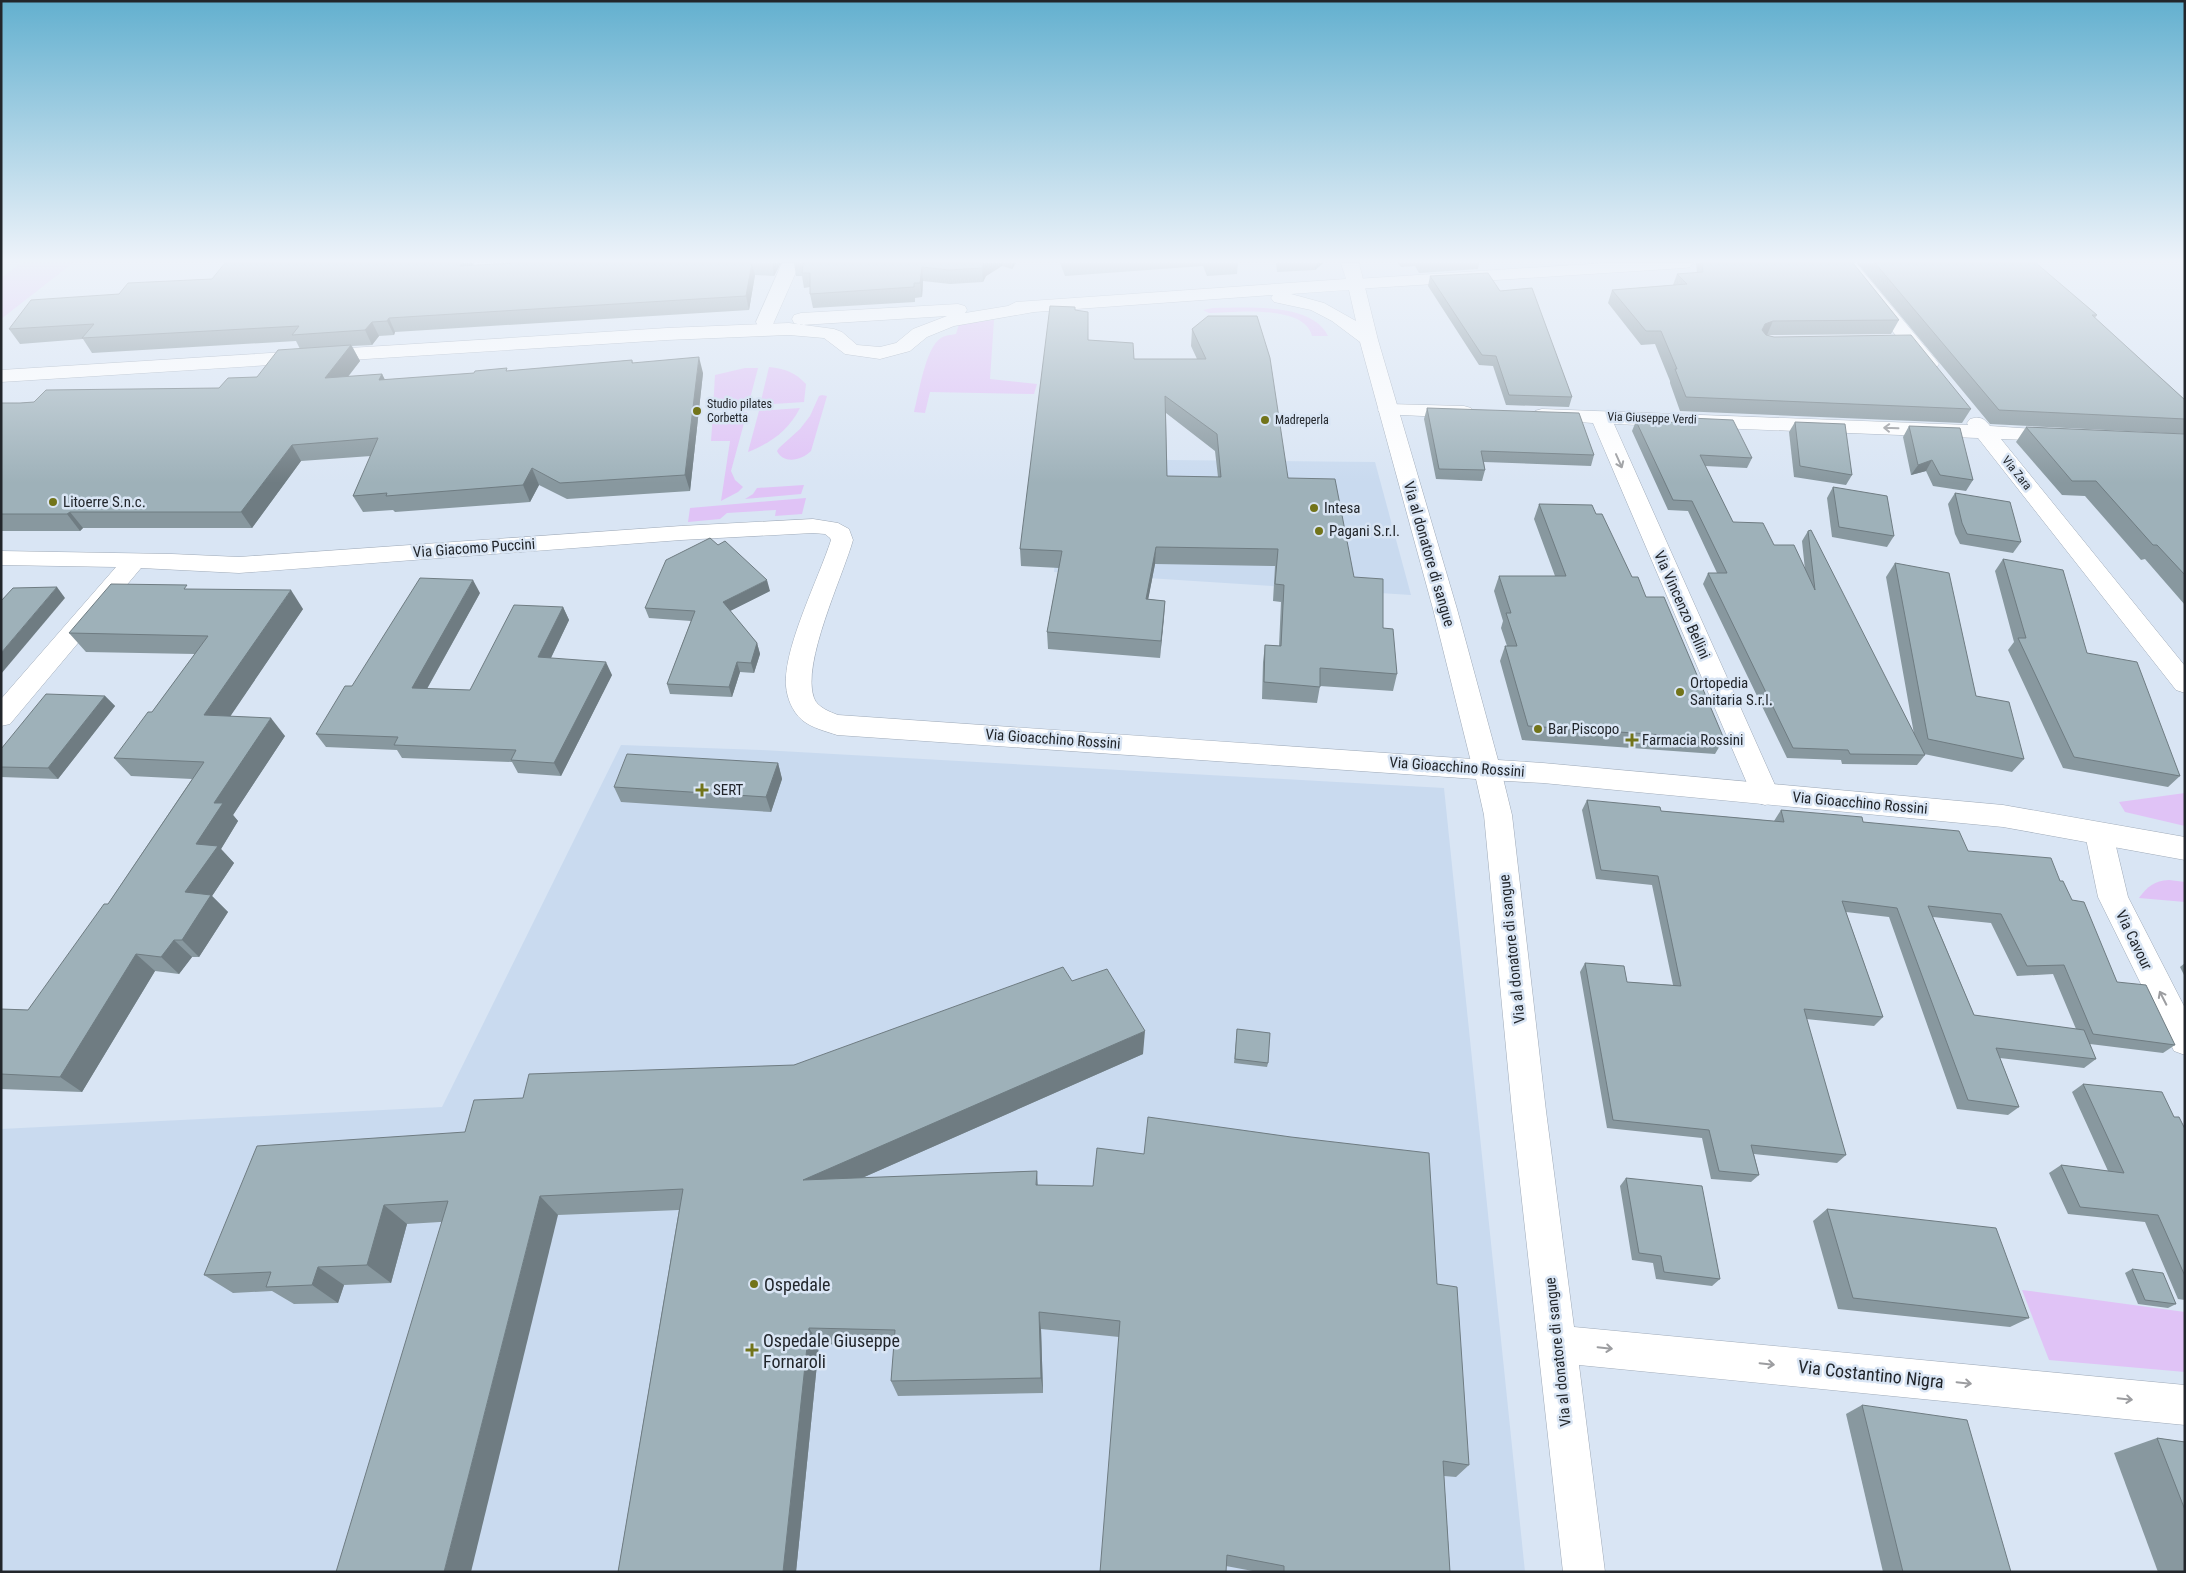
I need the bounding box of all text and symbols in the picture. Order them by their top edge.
place label: Studio pilates Corbetta [707,397,772,425]
marker: Studio pilates Corbetta [691,405,703,417]
street label: Via Giuseppe Verdi [1607,409,1697,427]
place label: Madreperla [1275,413,1329,427]
marker: Madreperla [1259,414,1271,426]
one-way arrow [1884,423,1900,433]
one-way arrow [1615,453,1625,468]
street label: Via Zara [1999,453,2035,493]
street label: Via al donatore di sangue [1400,479,1458,629]
place label: Litoerre S.n.c. [63,493,146,511]
marker: Litoerre S.n.c. [47,496,59,508]
place label: Intesa [1324,499,1361,517]
marker: Intesa [1308,502,1320,514]
place label: Pagani S.r.l. [1329,522,1400,540]
marker: Pagani S.r.l. [1313,525,1325,537]
street label: Via Giacomo Puccini [412,535,536,561]
street label: Via Vincenzo Bellini [1650,548,1714,662]
place label: Ortopedia Sanitaria S.r.l. [1690,674,1773,709]
marker: Ortopedia Sanitaria S.r.l. [1674,686,1686,698]
place label: Bar Piscopo [1548,720,1619,738]
marker: Bar Piscopo [1532,723,1544,735]
street label: Via Gioacchino Rossini [985,725,1121,753]
place label: Farmacia Rossini [1642,731,1744,749]
marker: Farmacia Rossini [1626,734,1638,746]
street label: Via Gioacchino Rossini [1389,753,1525,781]
place label: SERT [713,781,744,799]
marker: SERT [695,783,709,797]
street label: Via Gioacchino Rossini [1792,788,1928,818]
street label: Via al donatore di sangue [1495,873,1529,1025]
street label: Via Cavour [2112,907,2156,973]
one-way arrow [2158,990,2168,1005]
place label: Ospedale [764,1274,830,1295]
street label: Via al donatore di sangue [1541,1276,1575,1428]
marker: Ospedale [748,1278,760,1290]
place label: Ospedale Giuseppe Fornaroli [763,1330,900,1372]
marker: Ospedale Giuseppe Fornaroli [745,1343,759,1357]
one-way arrow [1597,1344,1613,1353]
street label: Via Costantino Nigra [1797,1356,1945,1392]
one-way arrow [1759,1359,1775,1369]
one-way arrow [1955,1378,1971,1388]
one-way arrow [2117,1394,2133,1404]

